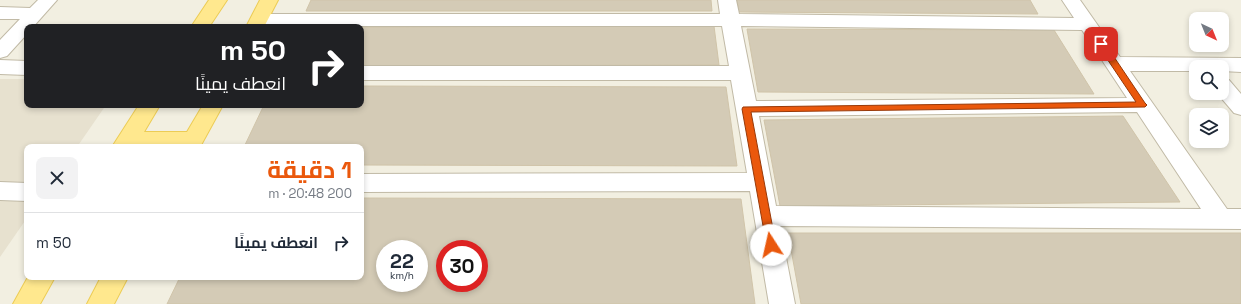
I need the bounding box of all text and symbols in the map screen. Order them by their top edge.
north arrow [1189,12,1229,52]
map controls [1189,12,1229,148]
pin [1084,27,1118,61]
text: 50 m [220,32,286,68]
icon: arrive [1090,33,1112,55]
icon: right [300,40,352,92]
button: search [1189,60,1229,100]
text: انعطف يمينًا [195,72,286,95]
button: layers [1189,108,1229,148]
text: 1 دقيقة [267,154,352,185]
button: close [36,157,78,199]
text: 200 m · 20:48 [268,185,352,202]
position arrow [750,224,792,266]
icon: right [330,232,352,254]
text: 50 m [36,233,71,252]
text: انعطف يمينًا [234,233,318,252]
speed limit sign: 30 [436,240,488,292]
text: 22 [390,248,414,274]
text: km/h [390,269,414,282]

